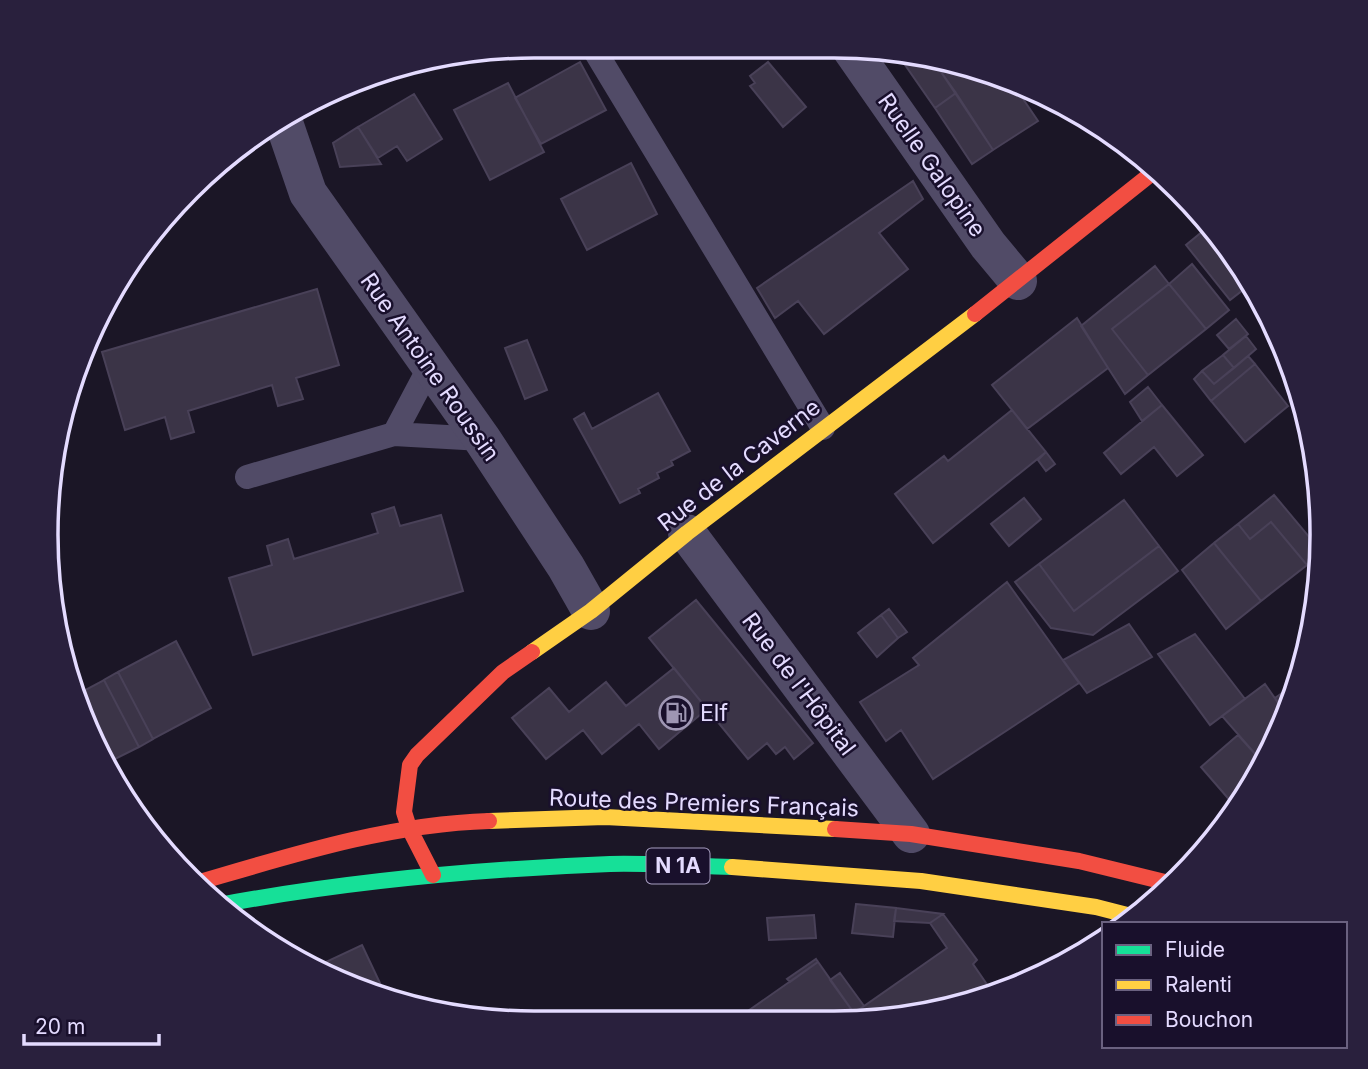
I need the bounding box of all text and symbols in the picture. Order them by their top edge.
street label: Ruelle Galopine [872,88,992,242]
street label: Rue Antoine Roussin [355,268,505,466]
street label: Rue de la Caverne [652,393,826,537]
street label: Rue de l'Hôpital [736,607,862,761]
fuel station icon: Elf [657,694,695,732]
place label: Elf [700,699,728,727]
street label: Route des Premiers Français [549,784,859,822]
road number: N 1A [646,848,710,884]
legend [1102,922,1347,1048]
text: Fluide [1165,937,1225,962]
text: Ralenti [1165,972,1232,997]
scale bar [24,1002,159,1046]
text: Bouchon [1165,1007,1253,1032]
text: 20 m [35,1014,85,1039]

